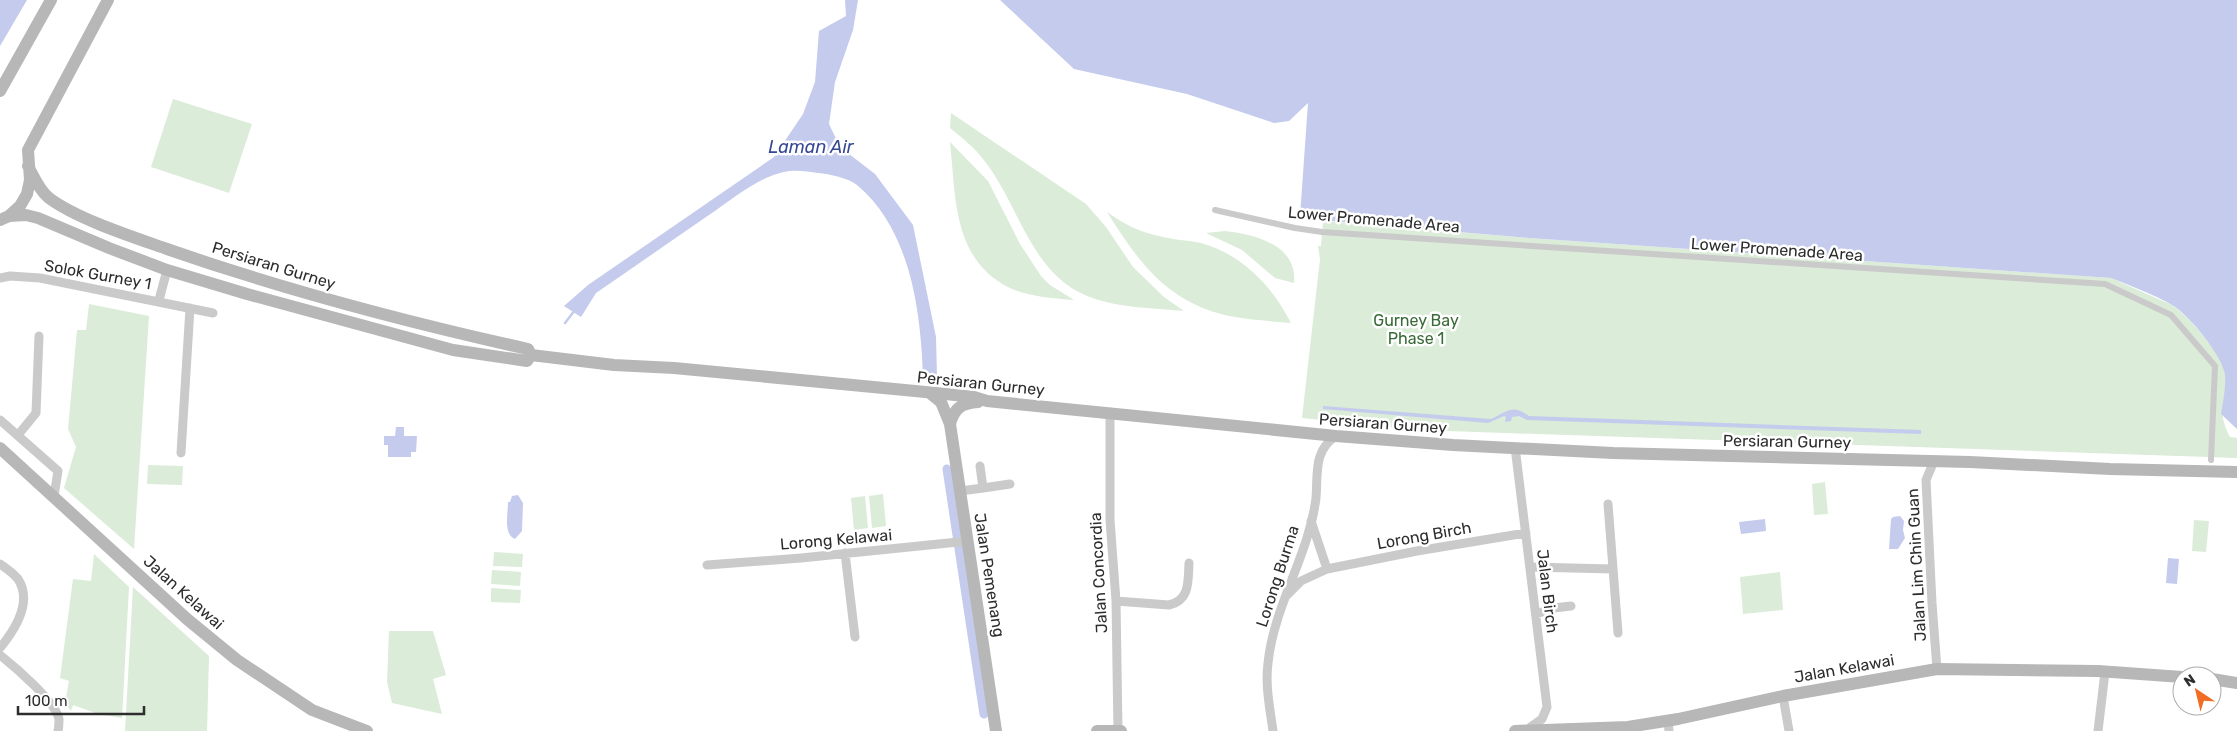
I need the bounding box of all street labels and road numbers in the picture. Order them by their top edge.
street label: Lower Promenade Area [1287,203,1461,236]
street label: Lower Promenade Area [1690,234,1864,265]
street label: Persiaran Gurney [210,238,338,293]
street label: Solok Gurney 1 [43,256,153,293]
street label: Persiaran Gurney [916,367,1046,400]
street label: Persiaran Gurney [1318,410,1448,437]
street label: Persiaran Gurney [1723,431,1851,452]
street label: Jalan Lim Chin Guan [1903,488,1930,642]
street label: Jalan Pemenang [970,512,1009,638]
street label: Jalan Concordia [1086,512,1111,634]
street label: Lorong Birch [1375,518,1473,553]
street label: Lorong Burma [1252,523,1303,629]
street label: Lorong Kelawai [779,525,893,554]
street label: Jalan Birch [1533,548,1562,634]
street label: Jalan Kelawai [140,551,228,633]
street label: Jalan Kelawai [1793,650,1896,687]

